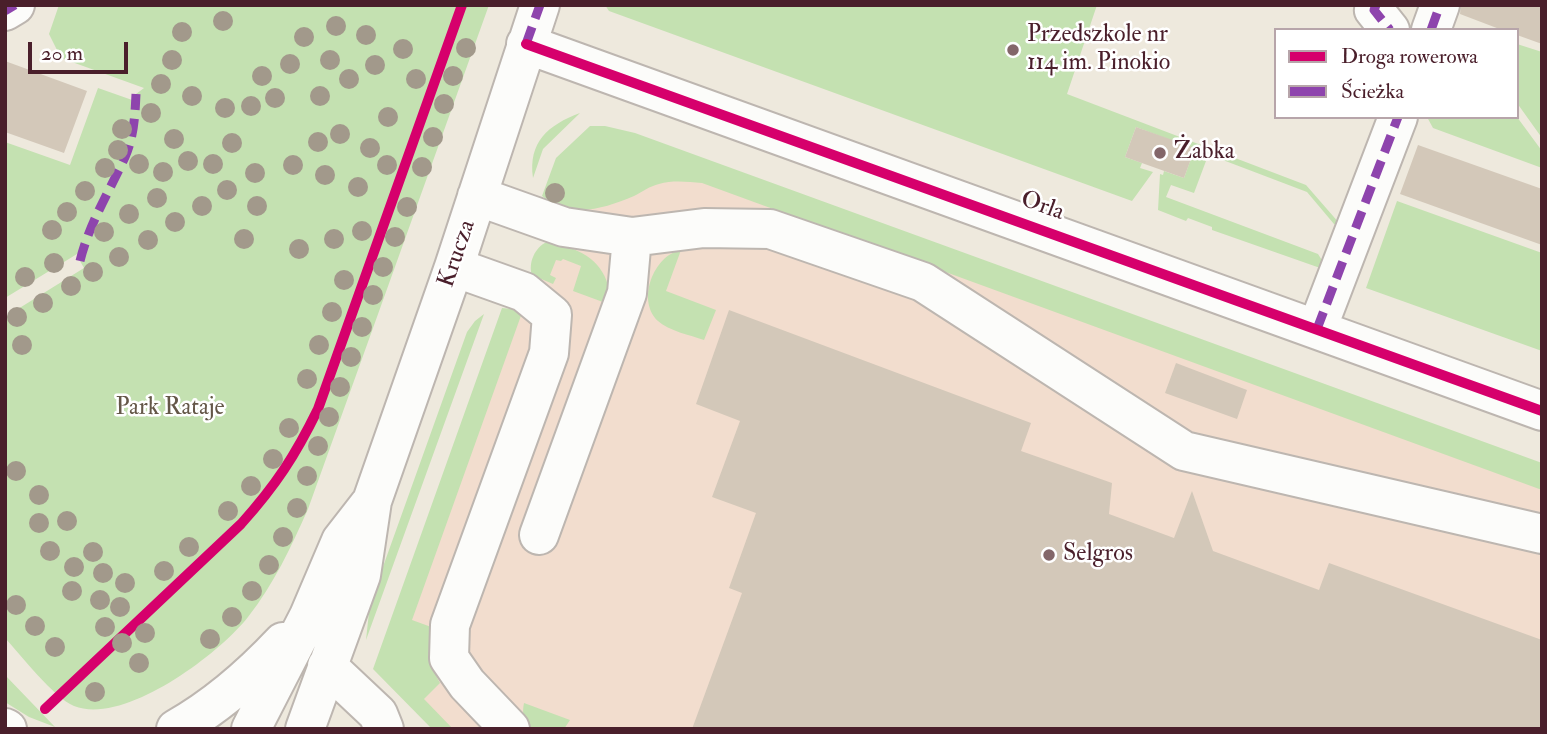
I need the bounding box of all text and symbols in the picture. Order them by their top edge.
place label: Przedszkole nr 114 im. Pinokio [1027,22,1170,78]
scale bar [32,28,131,72]
legend [1274,28,1519,119]
text: 20 m [41,40,83,67]
marker: Przedszkole nr 114 im. Pinokio [1005,42,1021,58]
text: Droga rowerowa [1341,43,1478,70]
text: Ścieżka [1341,78,1404,105]
place label: Żabka [1174,139,1235,167]
marker: Żabka [1152,145,1168,161]
street label: Orla [1016,186,1068,228]
street label: Krucza [433,217,483,291]
park label: Park Rataje [115,395,225,423]
place label: Selgros [1063,541,1133,569]
marker: Selgros [1041,547,1057,563]

